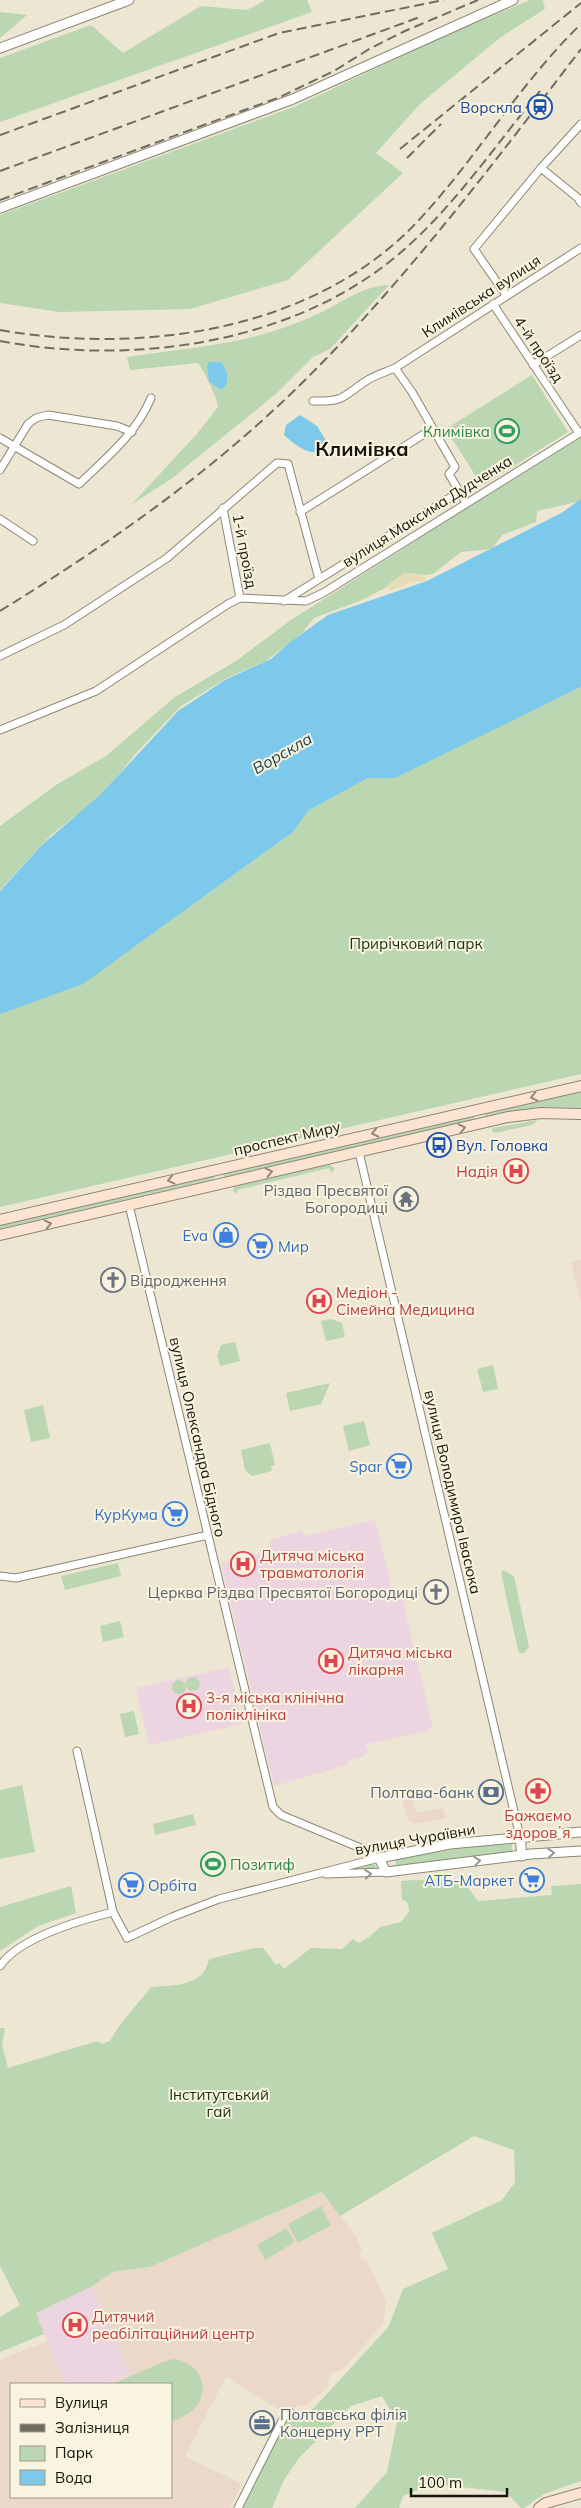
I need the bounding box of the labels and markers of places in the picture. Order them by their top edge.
station icon: Ворскла [527,94,553,120]
place label: Ворскла [460,98,522,117]
sports icon: Климівка [494,418,520,444]
place label: Климівка [423,422,490,441]
bus stop icon: Вул. Головка [426,1132,452,1158]
place label: Вул. Головка [456,1136,548,1155]
hospital icon: Надія [503,1158,529,1184]
place label: Надія [456,1162,498,1181]
place label: Різдва Пресвятої Богородиці [264,1181,388,1217]
temple icon: Різдва Пресвятої Богородиці [393,1186,419,1212]
shop icon: Eva [213,1222,239,1248]
place label: Eva [183,1226,208,1245]
supermarket icon: Мир [247,1233,273,1259]
place label: Мир [278,1237,309,1256]
church icon: Відродження [100,1267,126,1293]
place label: Відродження [130,1271,227,1290]
place label: Медіон - Сімейна Медицина [336,1283,475,1319]
hospital icon: Медіон - Сімейна Медицина [306,1288,332,1314]
supermarket icon: Spar [386,1453,412,1479]
place label: Spar [349,1457,383,1476]
supermarket icon: КурКума [162,1501,188,1527]
place label: КурКума [94,1505,158,1524]
place label: Дитяча міська травматологія [260,1546,364,1582]
hospital icon: Дитяча міська травматологія [230,1551,256,1577]
church icon: Церква Різдва Пресвятої Богородиці [423,1579,449,1605]
place label: Церква Різдва Пресвятої Богородиці [148,1583,418,1602]
place label: Дитяча міська лікарня [348,1643,452,1679]
hospital icon: Дитяча міська лікарня [318,1648,344,1674]
place label: 3-я міська клінічна поліклініка [206,1688,344,1724]
hospital icon: 3-я міська клінічна поліклініка [176,1693,202,1719]
pharmacy icon: Бажаємо здоровʼя [525,1778,551,1804]
bank icon: Полтава-банк [478,1779,504,1805]
place label: Полтава-банк [370,1783,475,1802]
place label: Бажаємо здоровʼя [504,1806,572,1842]
sports icon: Позитиф [200,1851,226,1877]
place label: Позитиф [230,1855,295,1874]
supermarket icon: АТБ-Маркет [519,1867,545,1893]
place label: АТБ-Маркет [424,1871,514,1890]
supermarket icon: Орбіта [118,1872,144,1898]
place label: Орбіта [148,1876,197,1895]
place label: Дитячий реабілітаційний центр [92,2307,255,2343]
hospital icon: Дитячий реабілітаційний центр [62,2312,88,2338]
place label: Полтавська філія Концерну РРТ [280,2405,407,2441]
office icon: Полтавська філія Концерну РРТ [249,2410,275,2436]

